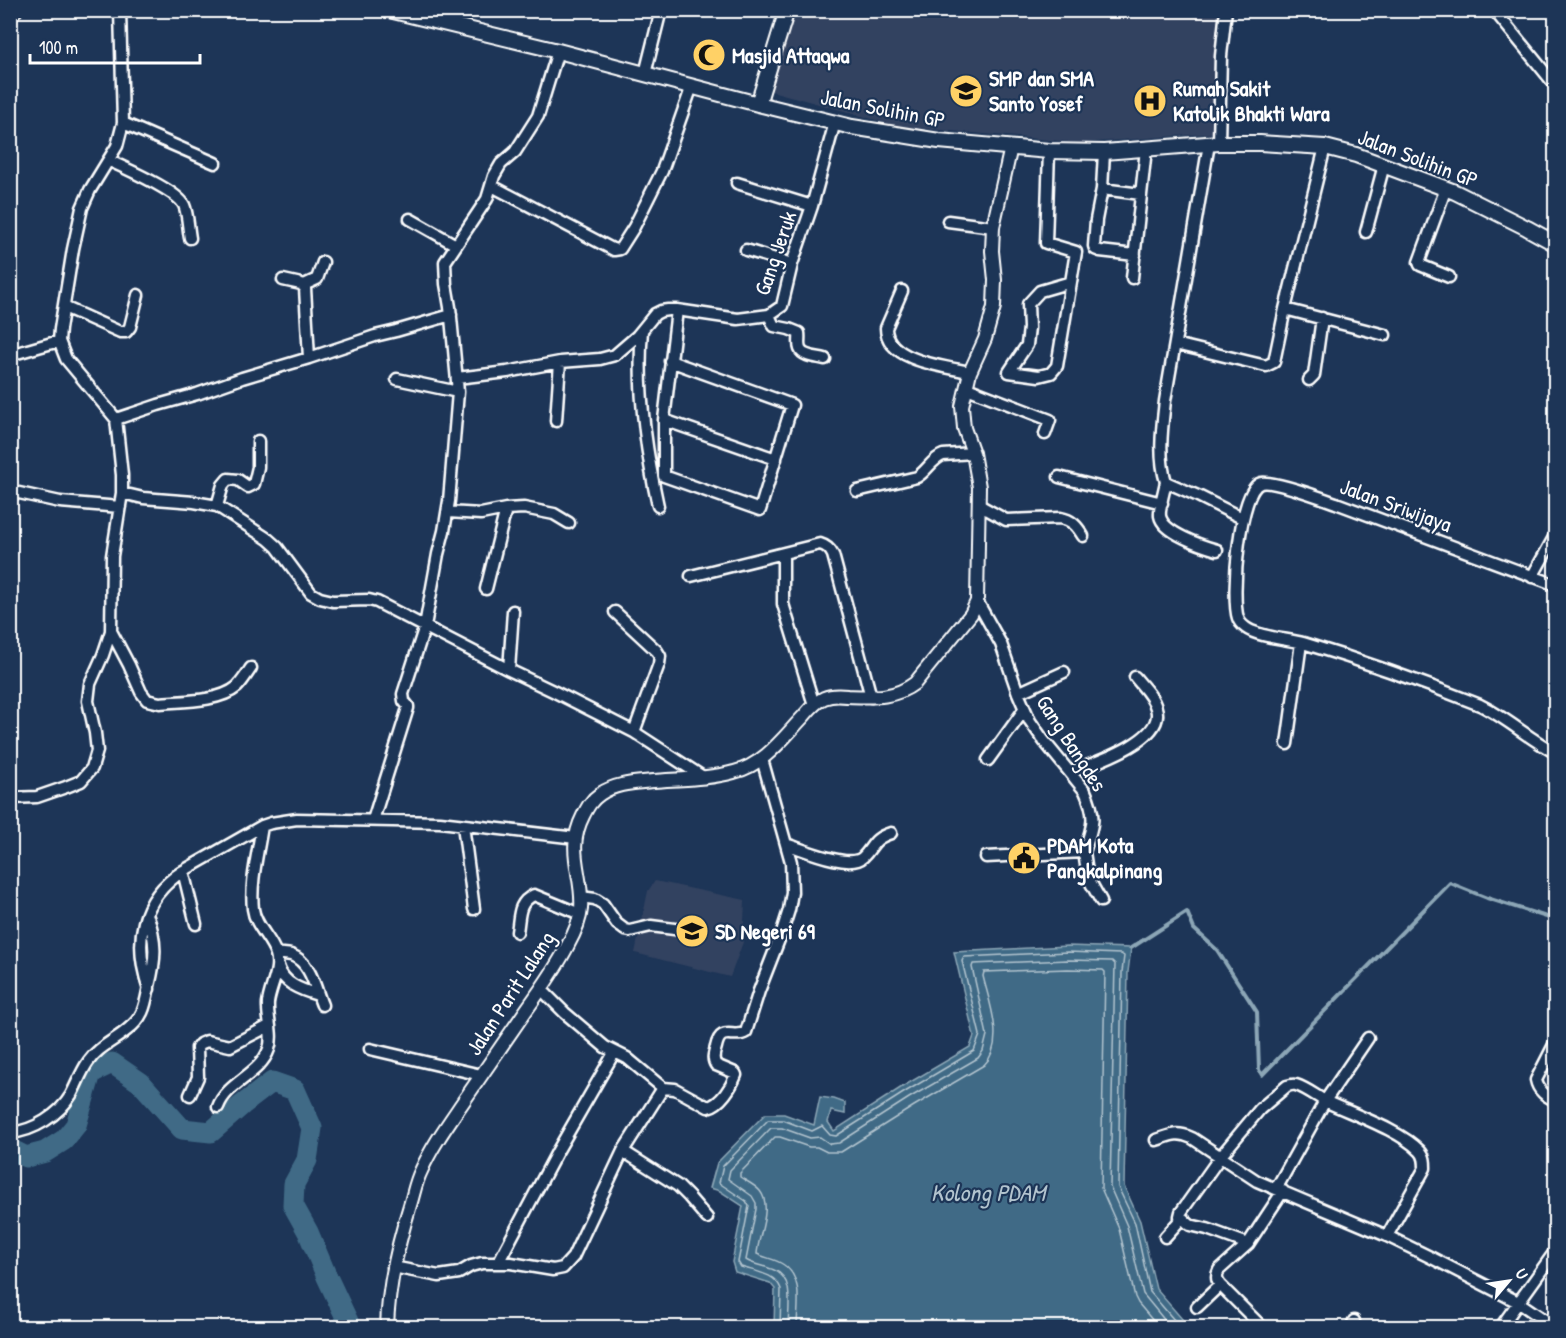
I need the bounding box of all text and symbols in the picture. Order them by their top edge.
scale bar [30,27,200,65]
text: 100 m [39,35,78,60]
mosque icon: Masjid Attaqwa [691,37,727,73]
place label: Masjid Attaqwa [732,40,850,71]
place label: SMP dan SMA Santo Yosef [989,63,1094,118]
school or university icon: SMP dan SMA Santo Yosef [948,73,984,109]
place label: Rumah Sakit Katolik Bhakti Wara [1173,73,1330,128]
street label: Jalan Solihin GP [818,81,948,135]
hospital icon: Rumah Sakit Katolik Bhakti Wara [1132,83,1168,119]
street label: Jalan Solihin GP [1354,121,1482,195]
street label: Gang Jeruk [747,207,803,299]
street label: Jalan Sriwijaya [1336,471,1456,539]
street label: Gang Bangdes [1030,689,1114,797]
place label: PDAM Kota Pangkalpinang [1047,830,1162,886]
public building icon: PDAM Kota Pangkalpinang [1006,840,1042,876]
school or university icon: SD Negeri 69 [674,913,710,949]
place label: SD Negeri 69 [715,916,815,947]
street label: Jalan Parit Lalang [459,925,561,1061]
water label: Kolong PDAM [931,1176,1048,1209]
north arrow [1479,1251,1539,1311]
text: U [1510,1265,1534,1283]

